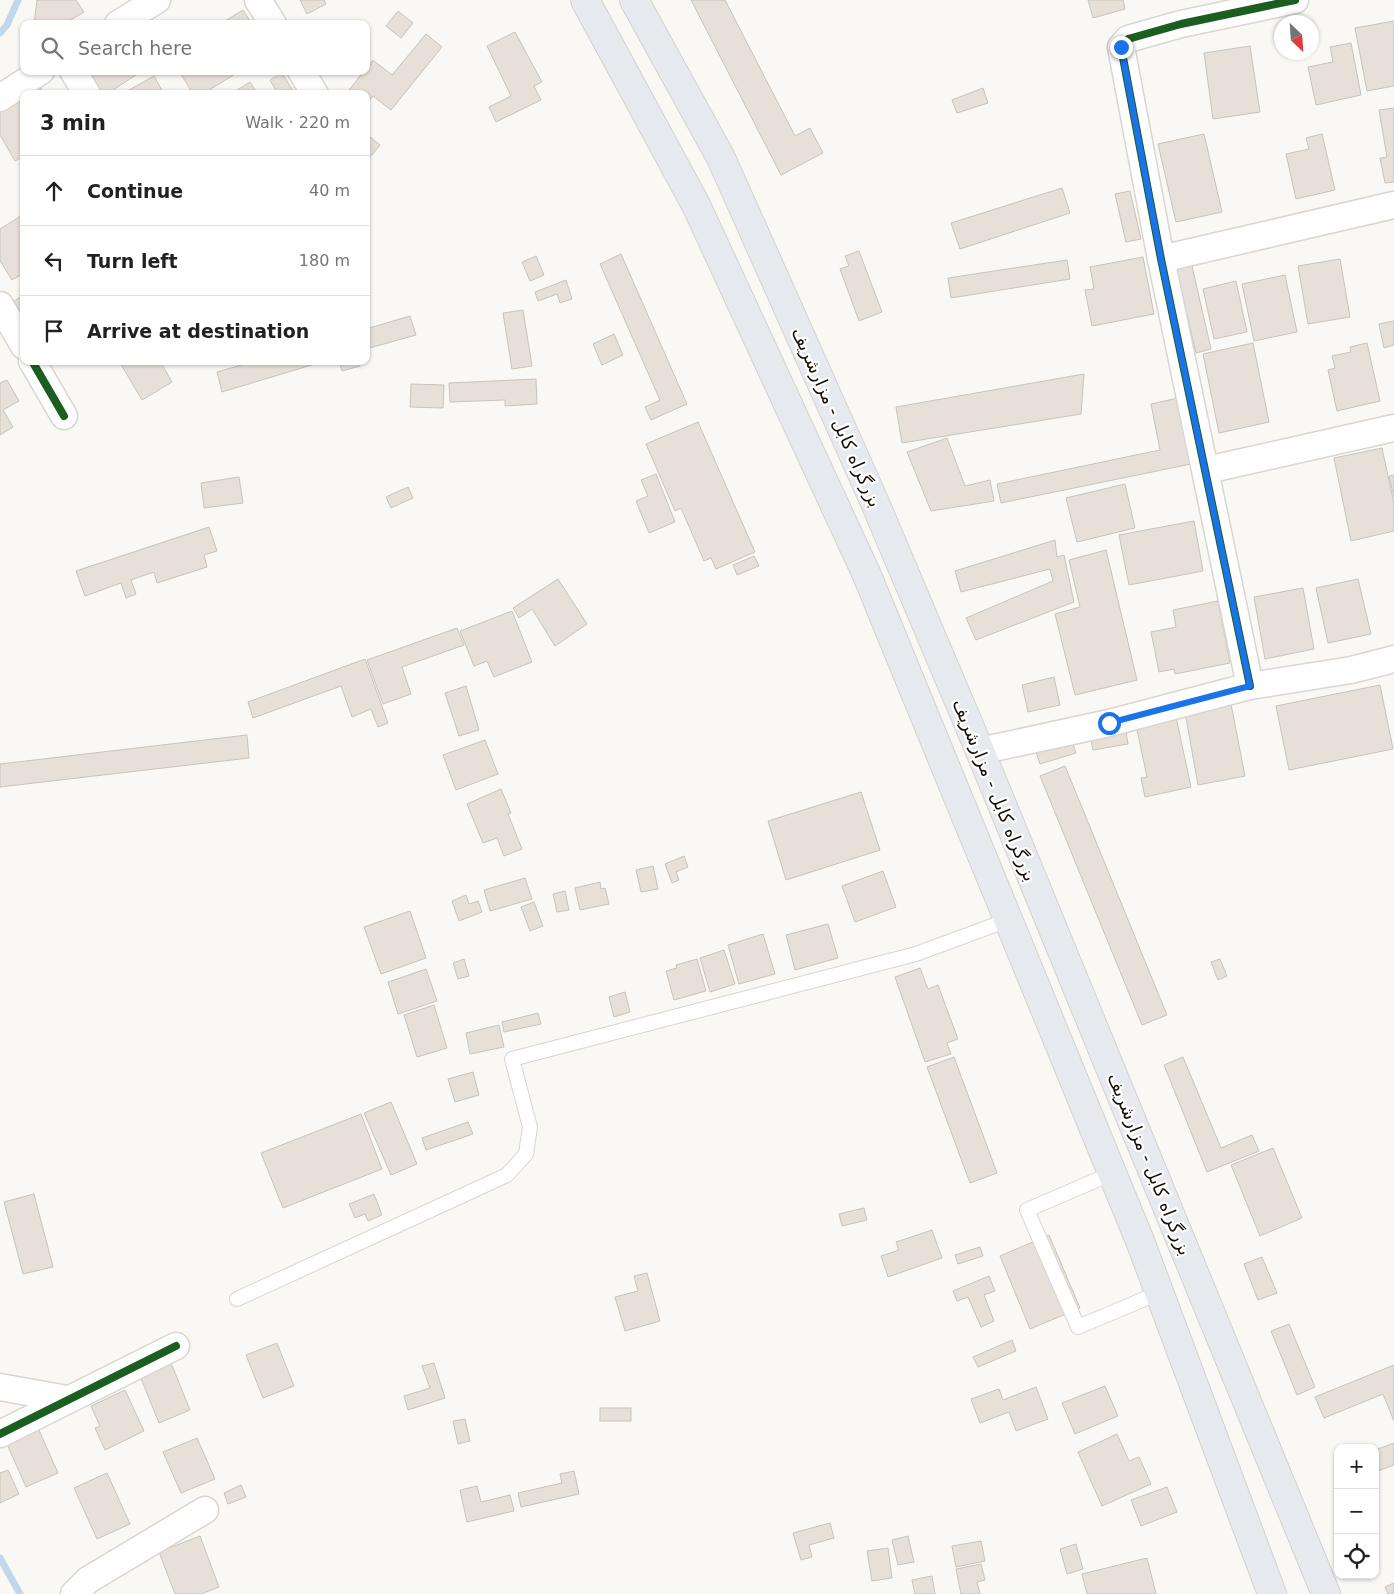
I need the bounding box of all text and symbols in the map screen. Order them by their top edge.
north arrow [1274,15,1319,60]
search box [20,20,370,75]
icon: search [38,34,66,62]
route end [1110,36,1133,59]
text: Search here [78,37,192,59]
text: 3 min [40,111,106,135]
text: Walk · 220 m [245,113,350,132]
icon: ahead [40,177,68,205]
text: Continue [87,180,183,202]
text: 40 m [309,181,350,200]
icon: left [40,247,68,275]
text: Turn left [87,250,178,272]
text: 180 m [299,251,350,270]
icon: arrive [40,317,68,345]
text: Arrive at destination [87,320,309,342]
street label: بزرگراه کابل - مزارشریف [787,324,886,511]
street label: بزرگراه کابل - مزارشریف [948,696,1041,885]
route start [1098,712,1121,735]
street label: بزرگراه کابل - مزارشریف [1103,1070,1196,1259]
map controls [1334,1444,1379,1579]
button: + [1334,1444,1379,1489]
button: − [1334,1489,1379,1534]
button: locate [1334,1534,1379,1579]

